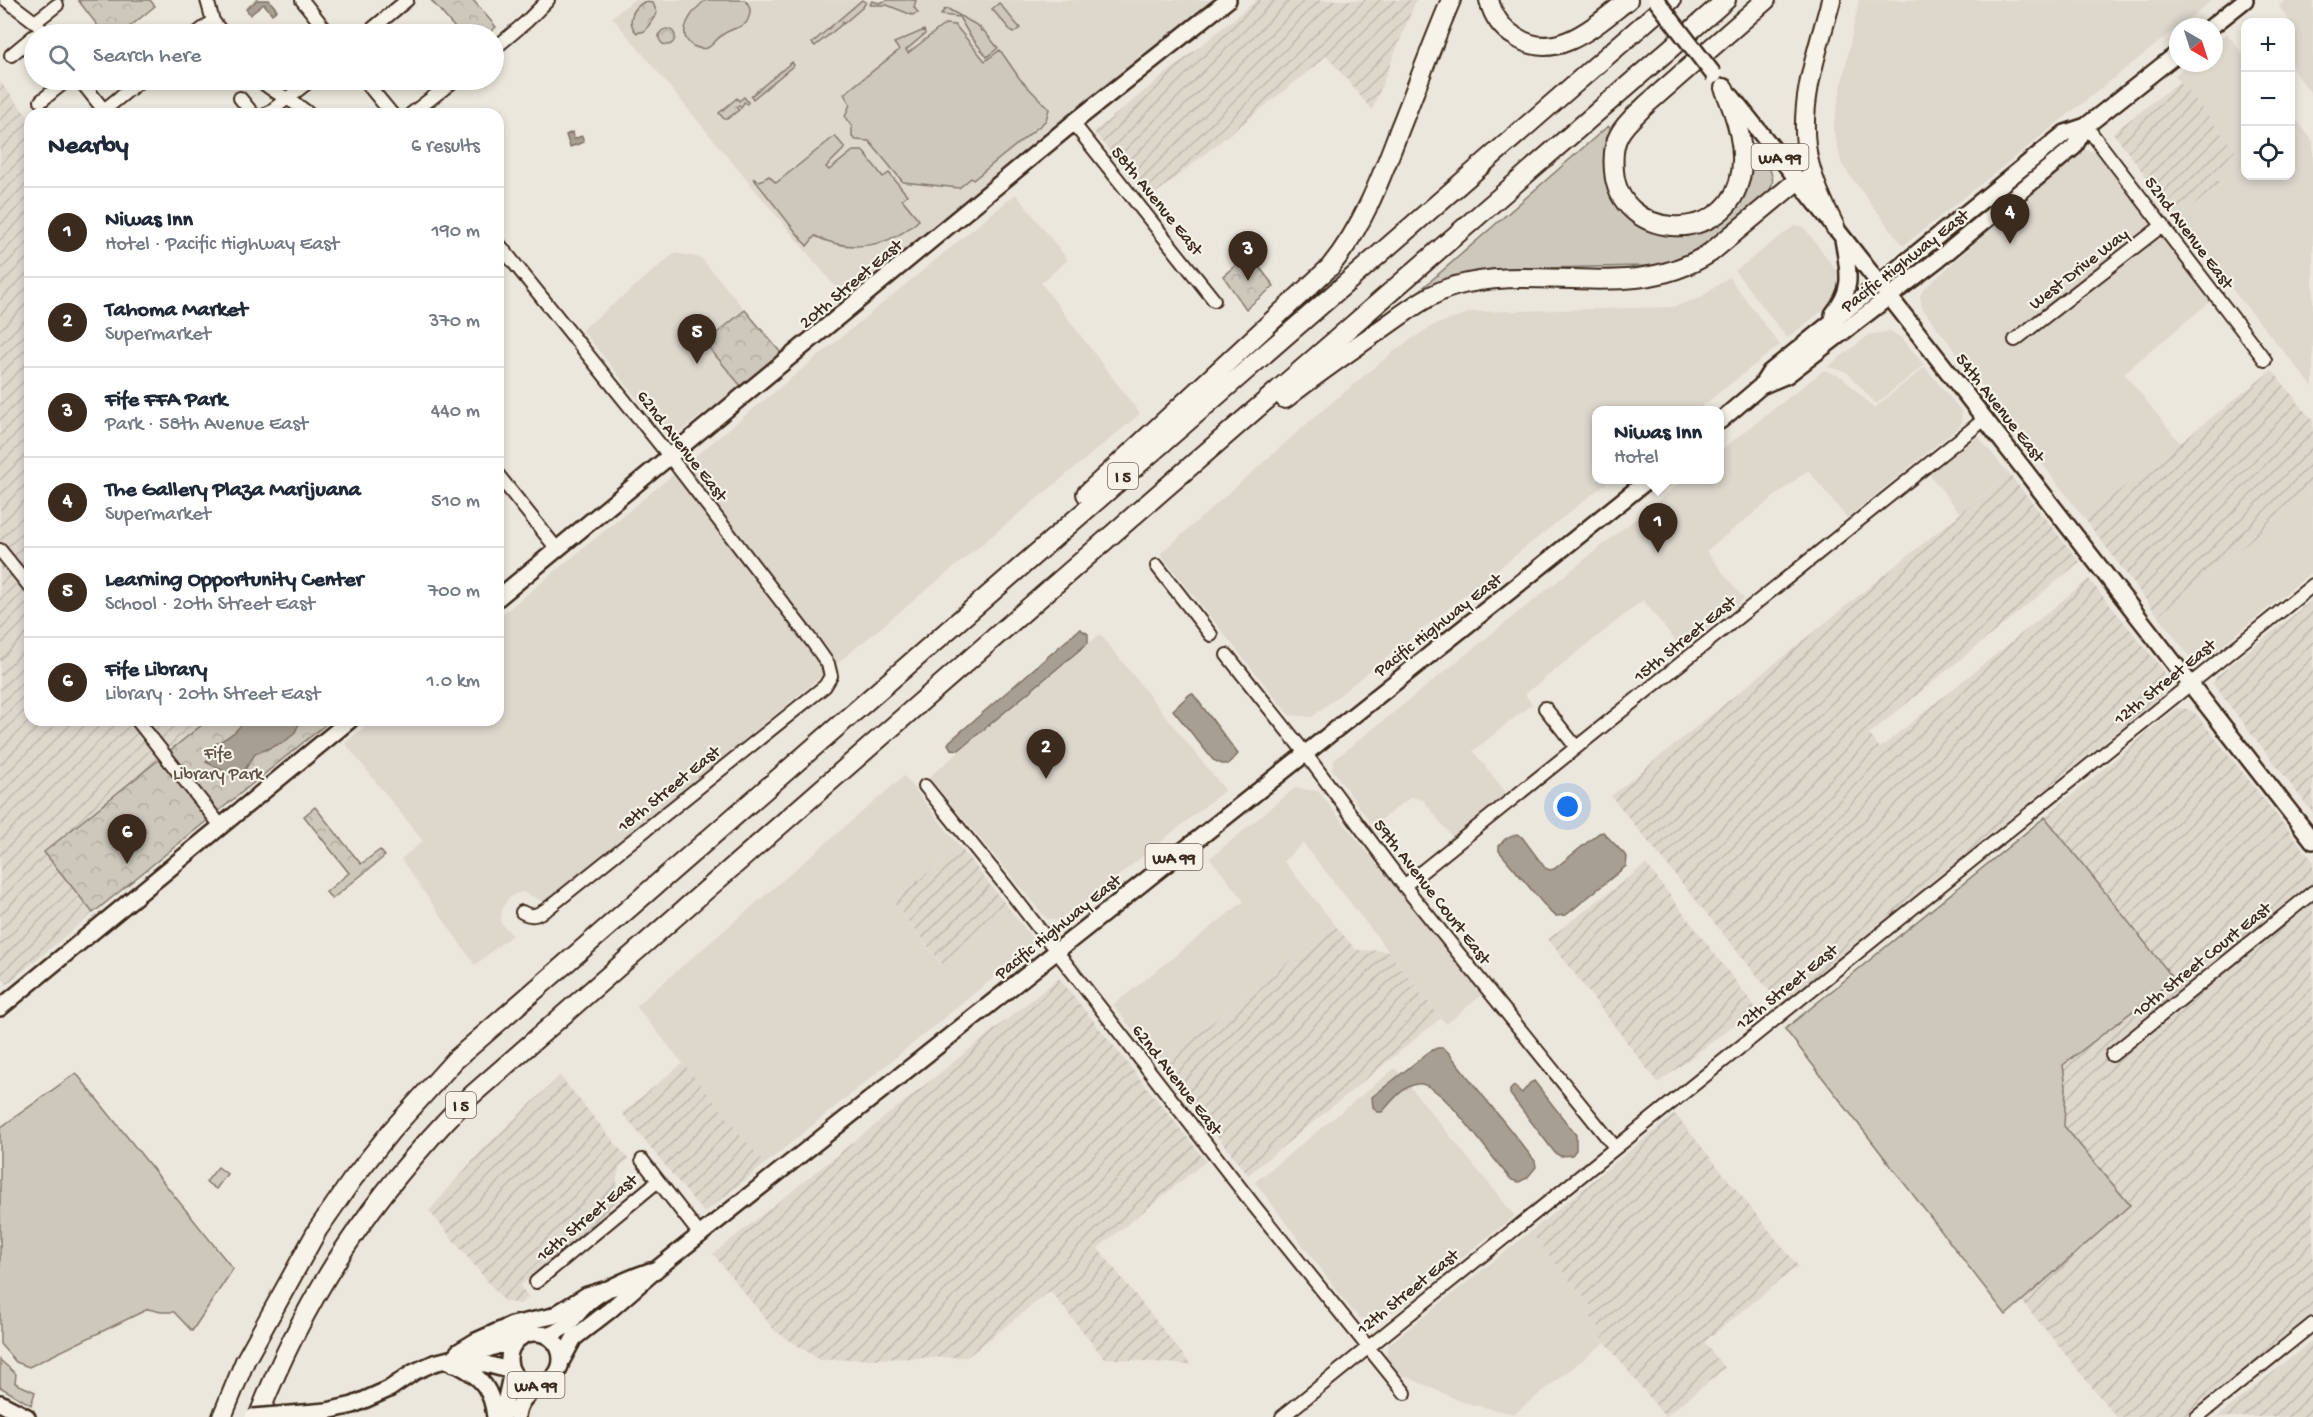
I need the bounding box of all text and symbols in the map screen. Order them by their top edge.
north arrow [2169,18,2223,72]
map controls [2241,18,2295,180]
button: + [2241,18,2295,72]
search box [24,24,504,90]
icon: search [45,41,78,74]
text: Search here [93,44,201,70]
button: − [2241,72,2295,126]
button: locate [2241,126,2295,180]
text: Nearby [48,132,129,163]
text: 6 results [411,136,480,159]
street label: 58th Avenue East [1106,143,1207,262]
road number: WA 99 [1752,144,1808,170]
street label: 52nd Avenue East [2139,173,2238,295]
pin: 4 [1990,194,2030,244]
street label: Pacific Highway East [1837,205,1975,319]
text: Niwas Inn [105,208,193,234]
text: 1 [63,221,72,244]
text: 190 m [432,221,480,244]
street label: West Drive Way [2026,225,2134,315]
pin: 3 [1228,232,1268,281]
text: Hotel · Pacific Highway East [105,234,339,257]
street label: 20th Street East [796,235,909,334]
text: Tahoma Market [105,298,247,324]
text: 2 [63,311,72,334]
text: 370 m [429,311,480,334]
pin: 5 [678,314,716,364]
text: Supermarket [105,324,211,347]
street label: 54th Avenue East [1950,350,2049,469]
street label: 62nd Avenue East [631,387,732,507]
text: Fife FFA Park [105,388,227,414]
text: 3 [62,401,73,424]
text: 440 m [431,401,480,424]
popup [1592,406,1724,484]
text: Park · 58th Avenue East [105,414,308,437]
text: Niwas Inn [1614,421,1702,447]
text: Hotel [1614,447,1659,470]
road number: I 5 [1108,463,1138,489]
text: The Gallery Plaza Marijuana [105,478,361,504]
text: 4 [63,491,72,514]
text: 510 m [431,491,480,514]
text: Supermarket [105,504,211,527]
pin: 1 [1638,504,1678,553]
text: Learning Opportunity Center [105,568,363,594]
street label: Pacific Highway East [1370,569,1508,683]
text: 5 [62,581,73,604]
text: 700 m [428,581,480,604]
street label: 15th Street East [1629,591,1742,688]
text: School · 20th Street East [105,594,315,617]
street label: 12th Street East [2110,634,2222,731]
text: Fife Library [105,658,207,684]
text: 6 [62,671,73,694]
text: 1.0 km [426,671,480,694]
text: Library · 20th Street East [105,684,320,707]
pin: 2 [1026,730,1066,779]
street label: 18th Street East [613,741,726,838]
park label: Fife Library Park [173,744,265,786]
your location [1553,792,1582,821]
pin: 6 [108,814,146,864]
street label: 59th Avenue Court East [1368,816,1495,971]
road number: WA 99 [1146,844,1202,870]
street label: Pacific Highway East [991,870,1127,986]
street label: 10th Street Court East [2128,898,2277,1024]
street label: 12th Street East [1732,939,1844,1036]
street label: 62nd Avenue East [1126,1021,1227,1141]
road number: I 5 [446,1092,476,1118]
street label: 16th Street East [532,1170,644,1268]
street label: 12th Street East [1353,1244,1465,1341]
road number: WA 99 [508,1372,564,1398]

